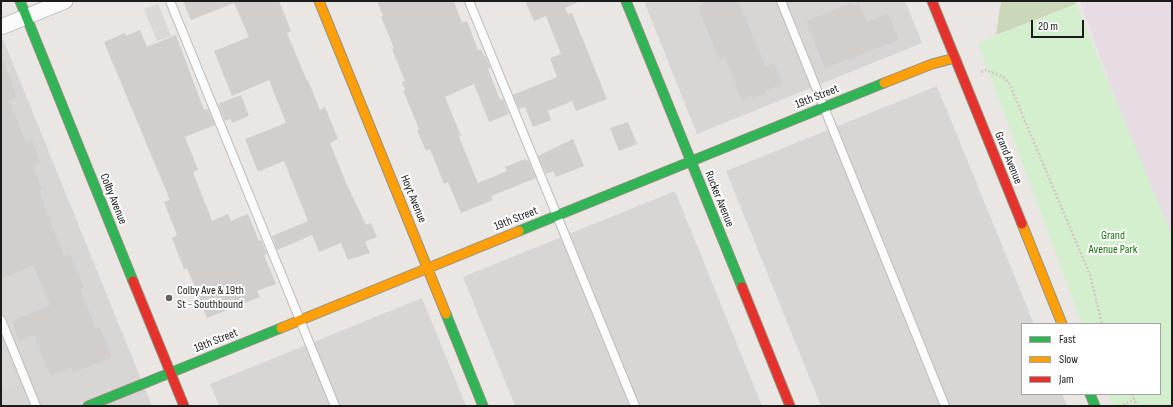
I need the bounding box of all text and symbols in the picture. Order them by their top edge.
scale bar [1033,12,1086,38]
text: 20 m [1038,19,1058,34]
street label: 19th Street [793,82,841,112]
street label: Grand Avenue [991,130,1025,186]
street label: Rucker Avenue [701,169,737,229]
street label: Colby Avenue [96,171,130,227]
street label: Hoyt Avenue [397,173,429,225]
street label: 19th Street [492,204,540,234]
park label: Grand Avenue Park [1089,229,1137,257]
place label: Colby Ave & 19th St - Southbound [177,284,244,312]
marker: Colby Ave & 19th St - Southbound [164,293,174,303]
legend [1021,323,1161,395]
street label: 19th Street [192,326,240,356]
text: Fast [1059,332,1076,347]
text: Slow [1059,352,1078,367]
text: Jam [1059,372,1074,387]

